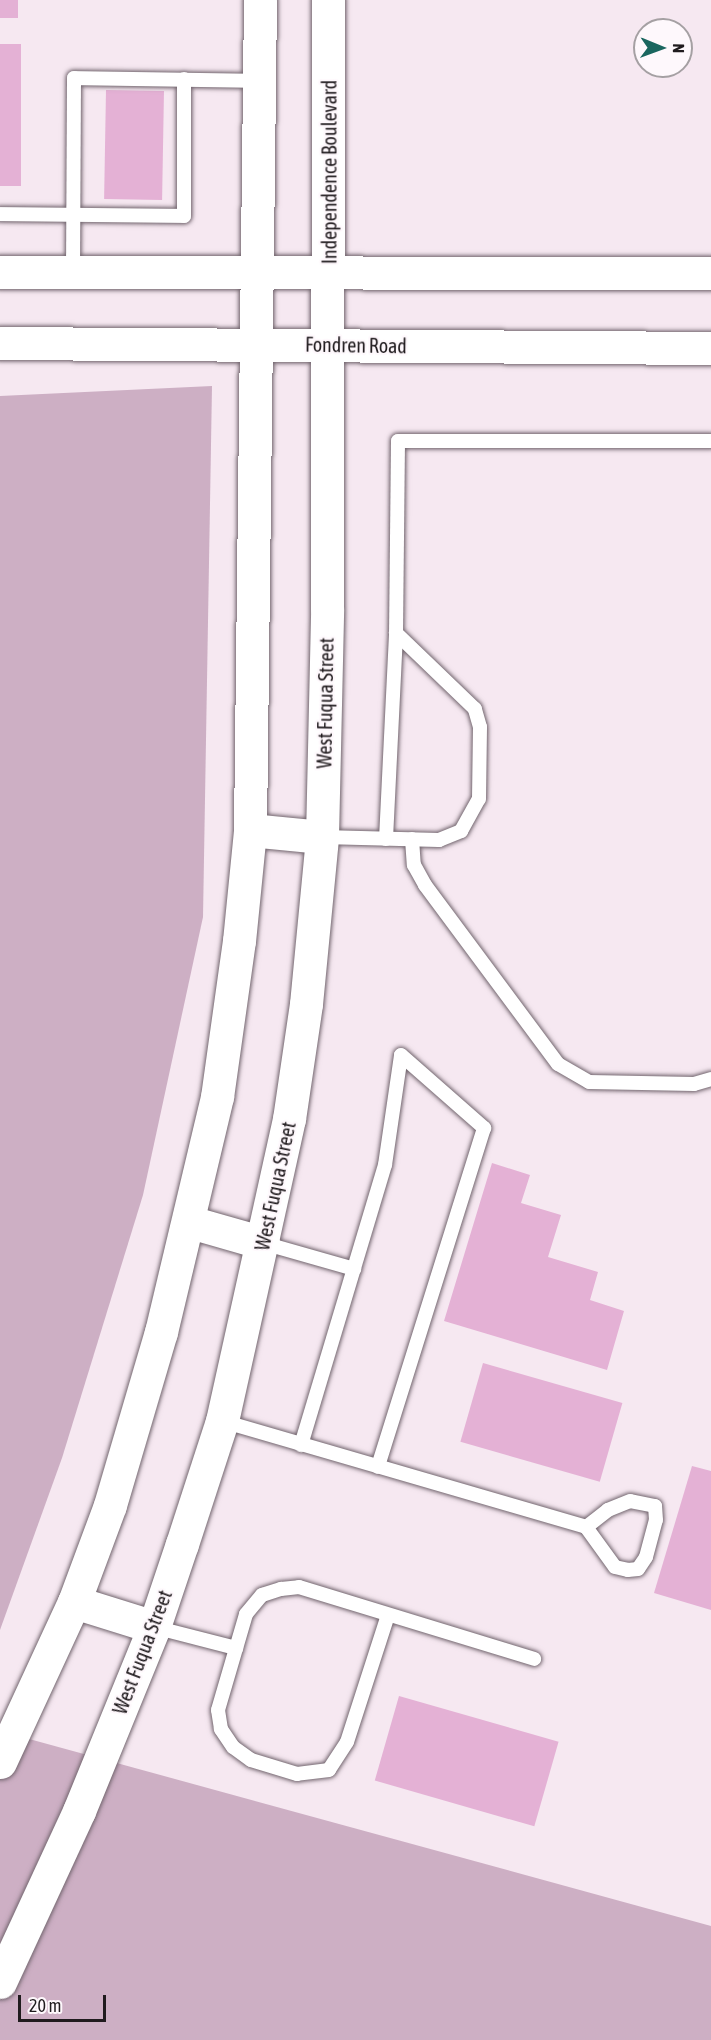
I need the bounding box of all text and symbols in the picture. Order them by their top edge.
north arrow [633,18,693,78]
text: N [670,43,688,53]
street label: Independence Boulevard [317,80,341,264]
street label: Fondren Road [305,332,407,358]
street label: West Fuqua Street [312,637,338,769]
street label: West Fuqua Street [250,1119,300,1253]
street label: West Fuqua Street [107,1586,177,1718]
scale bar [21,1983,110,2021]
text: 20 m [29,1995,61,2016]

